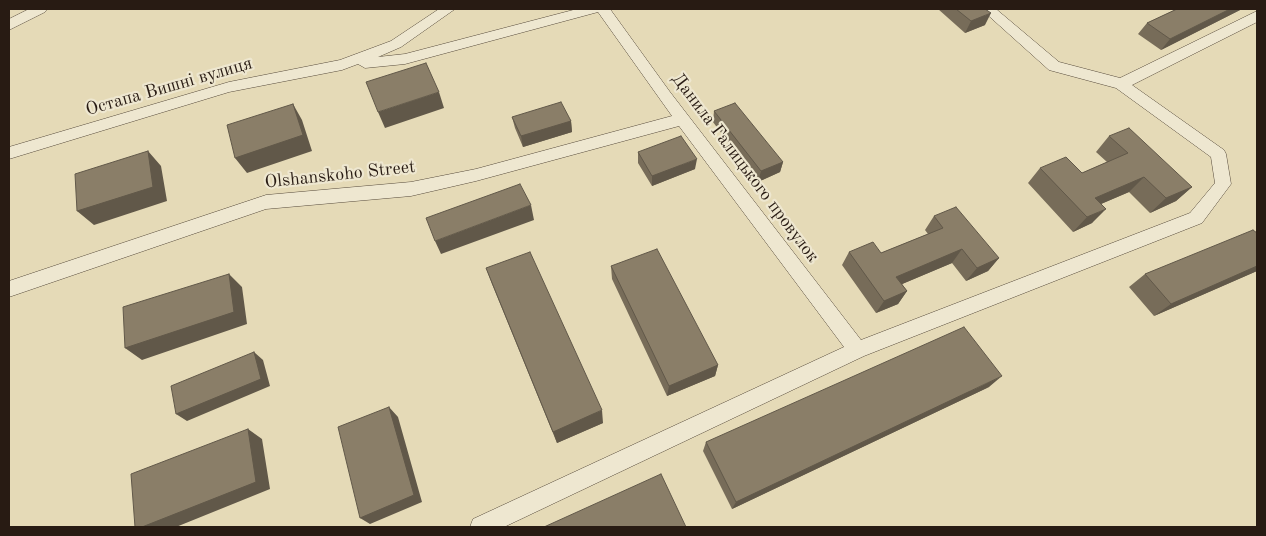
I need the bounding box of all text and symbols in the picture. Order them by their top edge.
street label: Остапа Вишні вулиця [83,53,255,121]
street label: Данила Галицького провулок [667,69,823,267]
street label: Olshanskoho Street [264,156,416,194]

